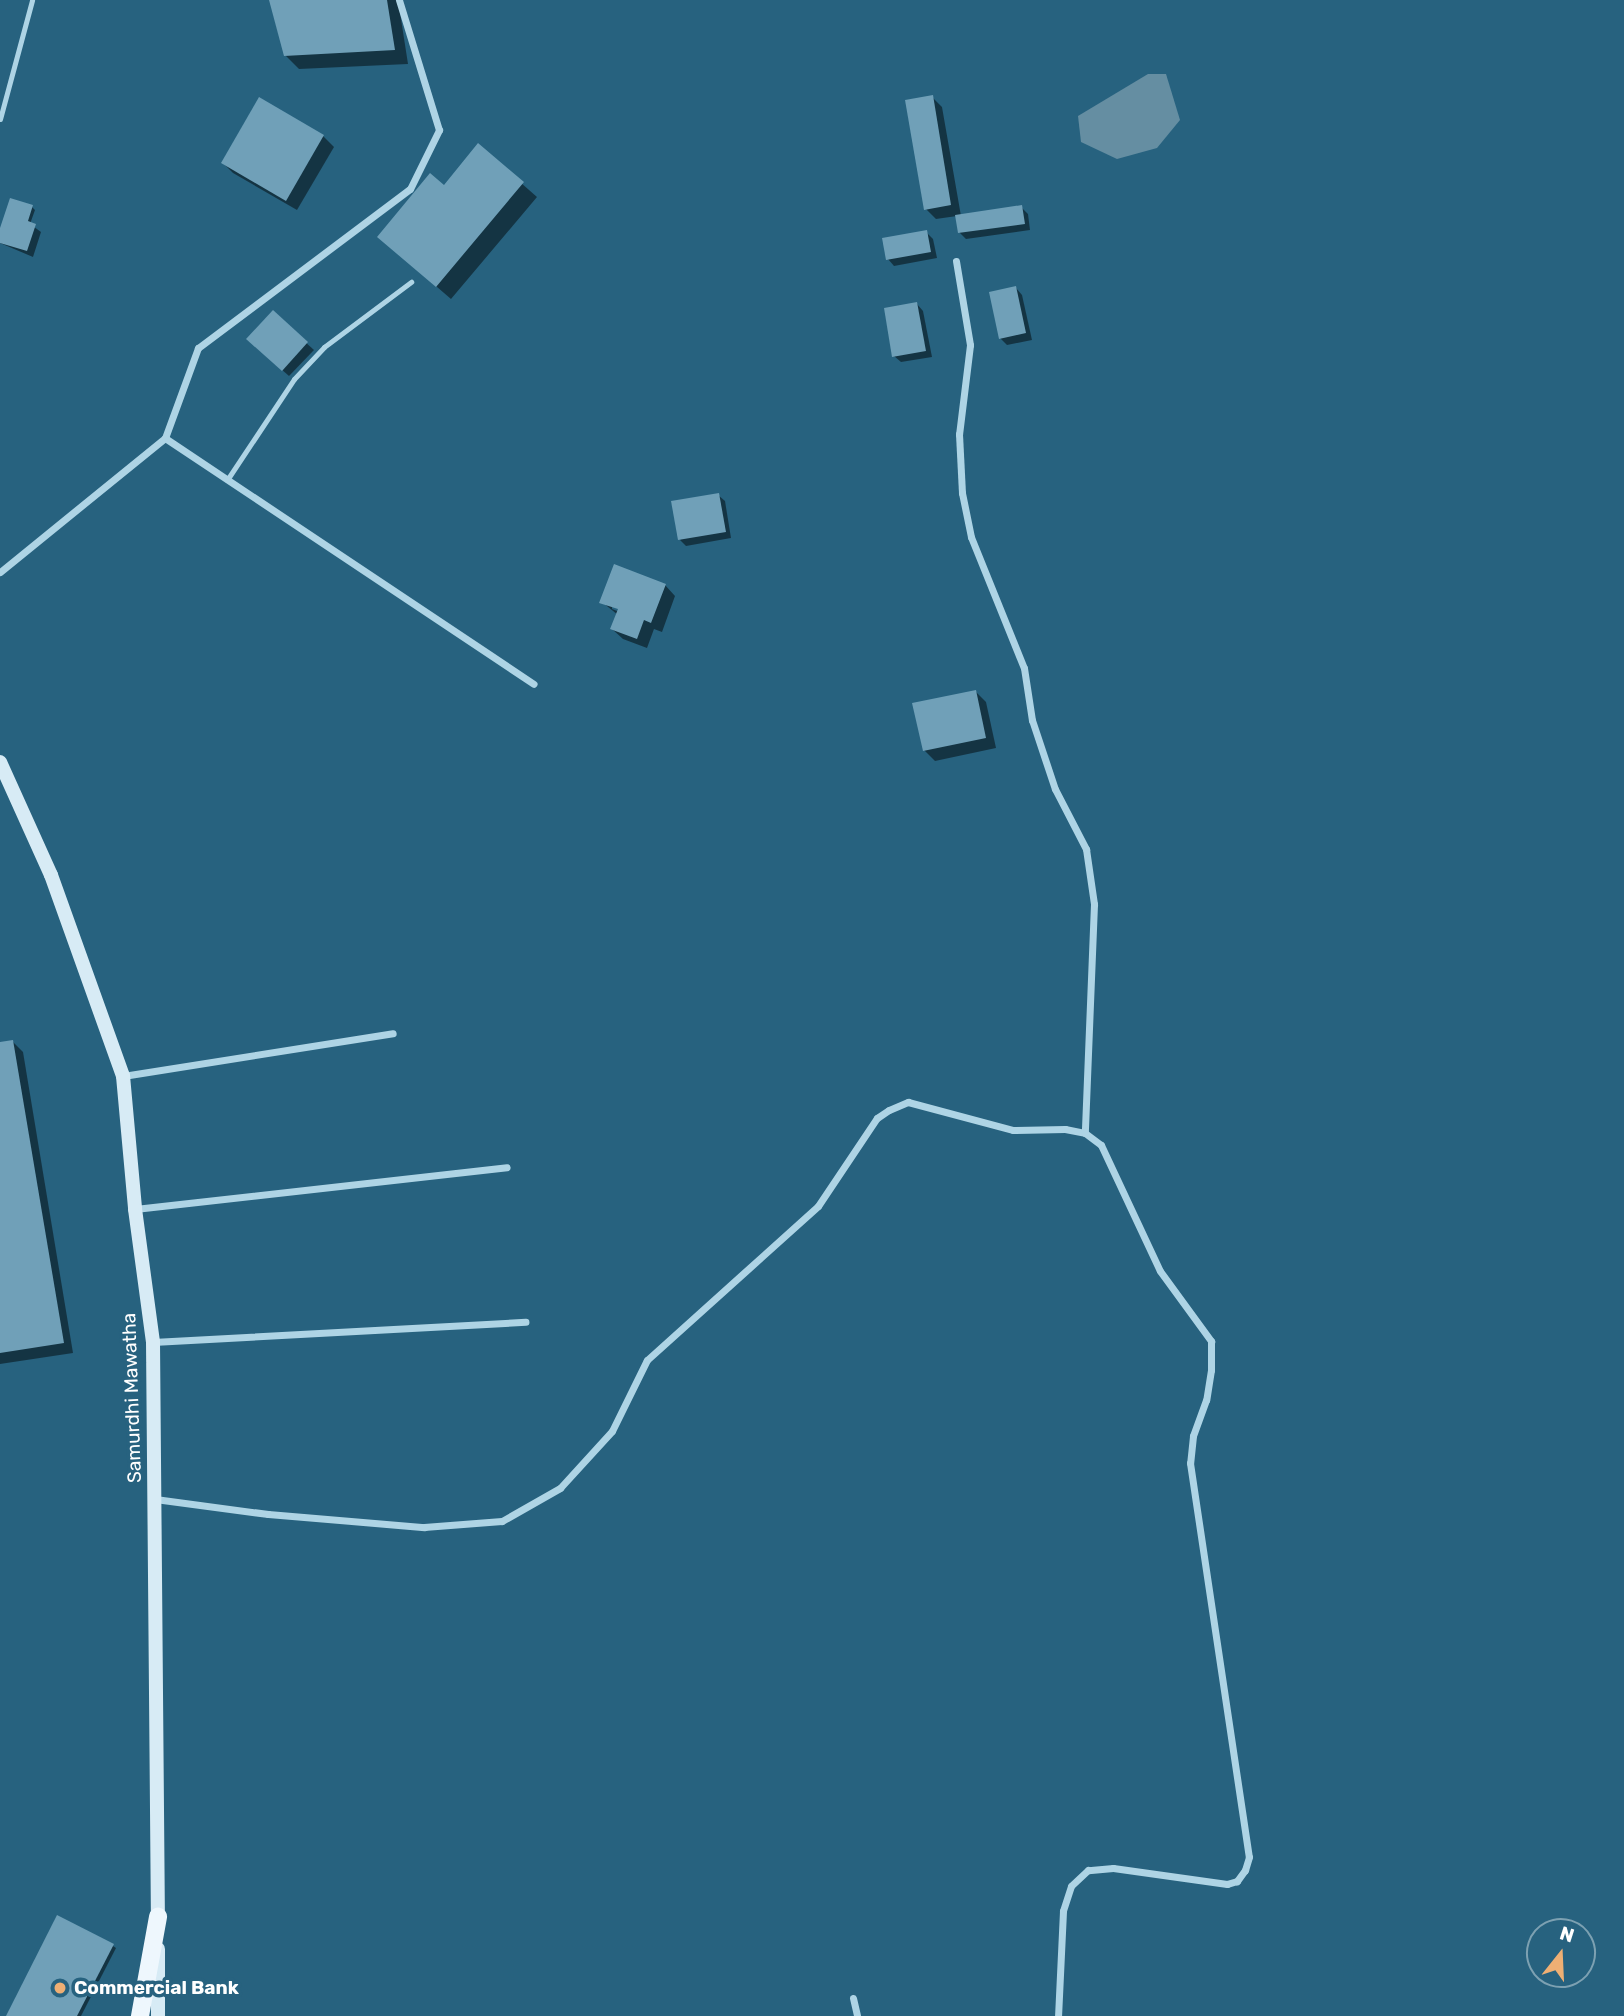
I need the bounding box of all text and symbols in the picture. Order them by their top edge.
street label: Samurdhi Mawatha [118,1313,146,1483]
north arrow [1526,1918,1596,1988]
text: N [1557,1921,1577,1948]
place label: Commercial Bank [74,1977,239,1999]
marker: Commercial Bank [52,1980,68,1996]

